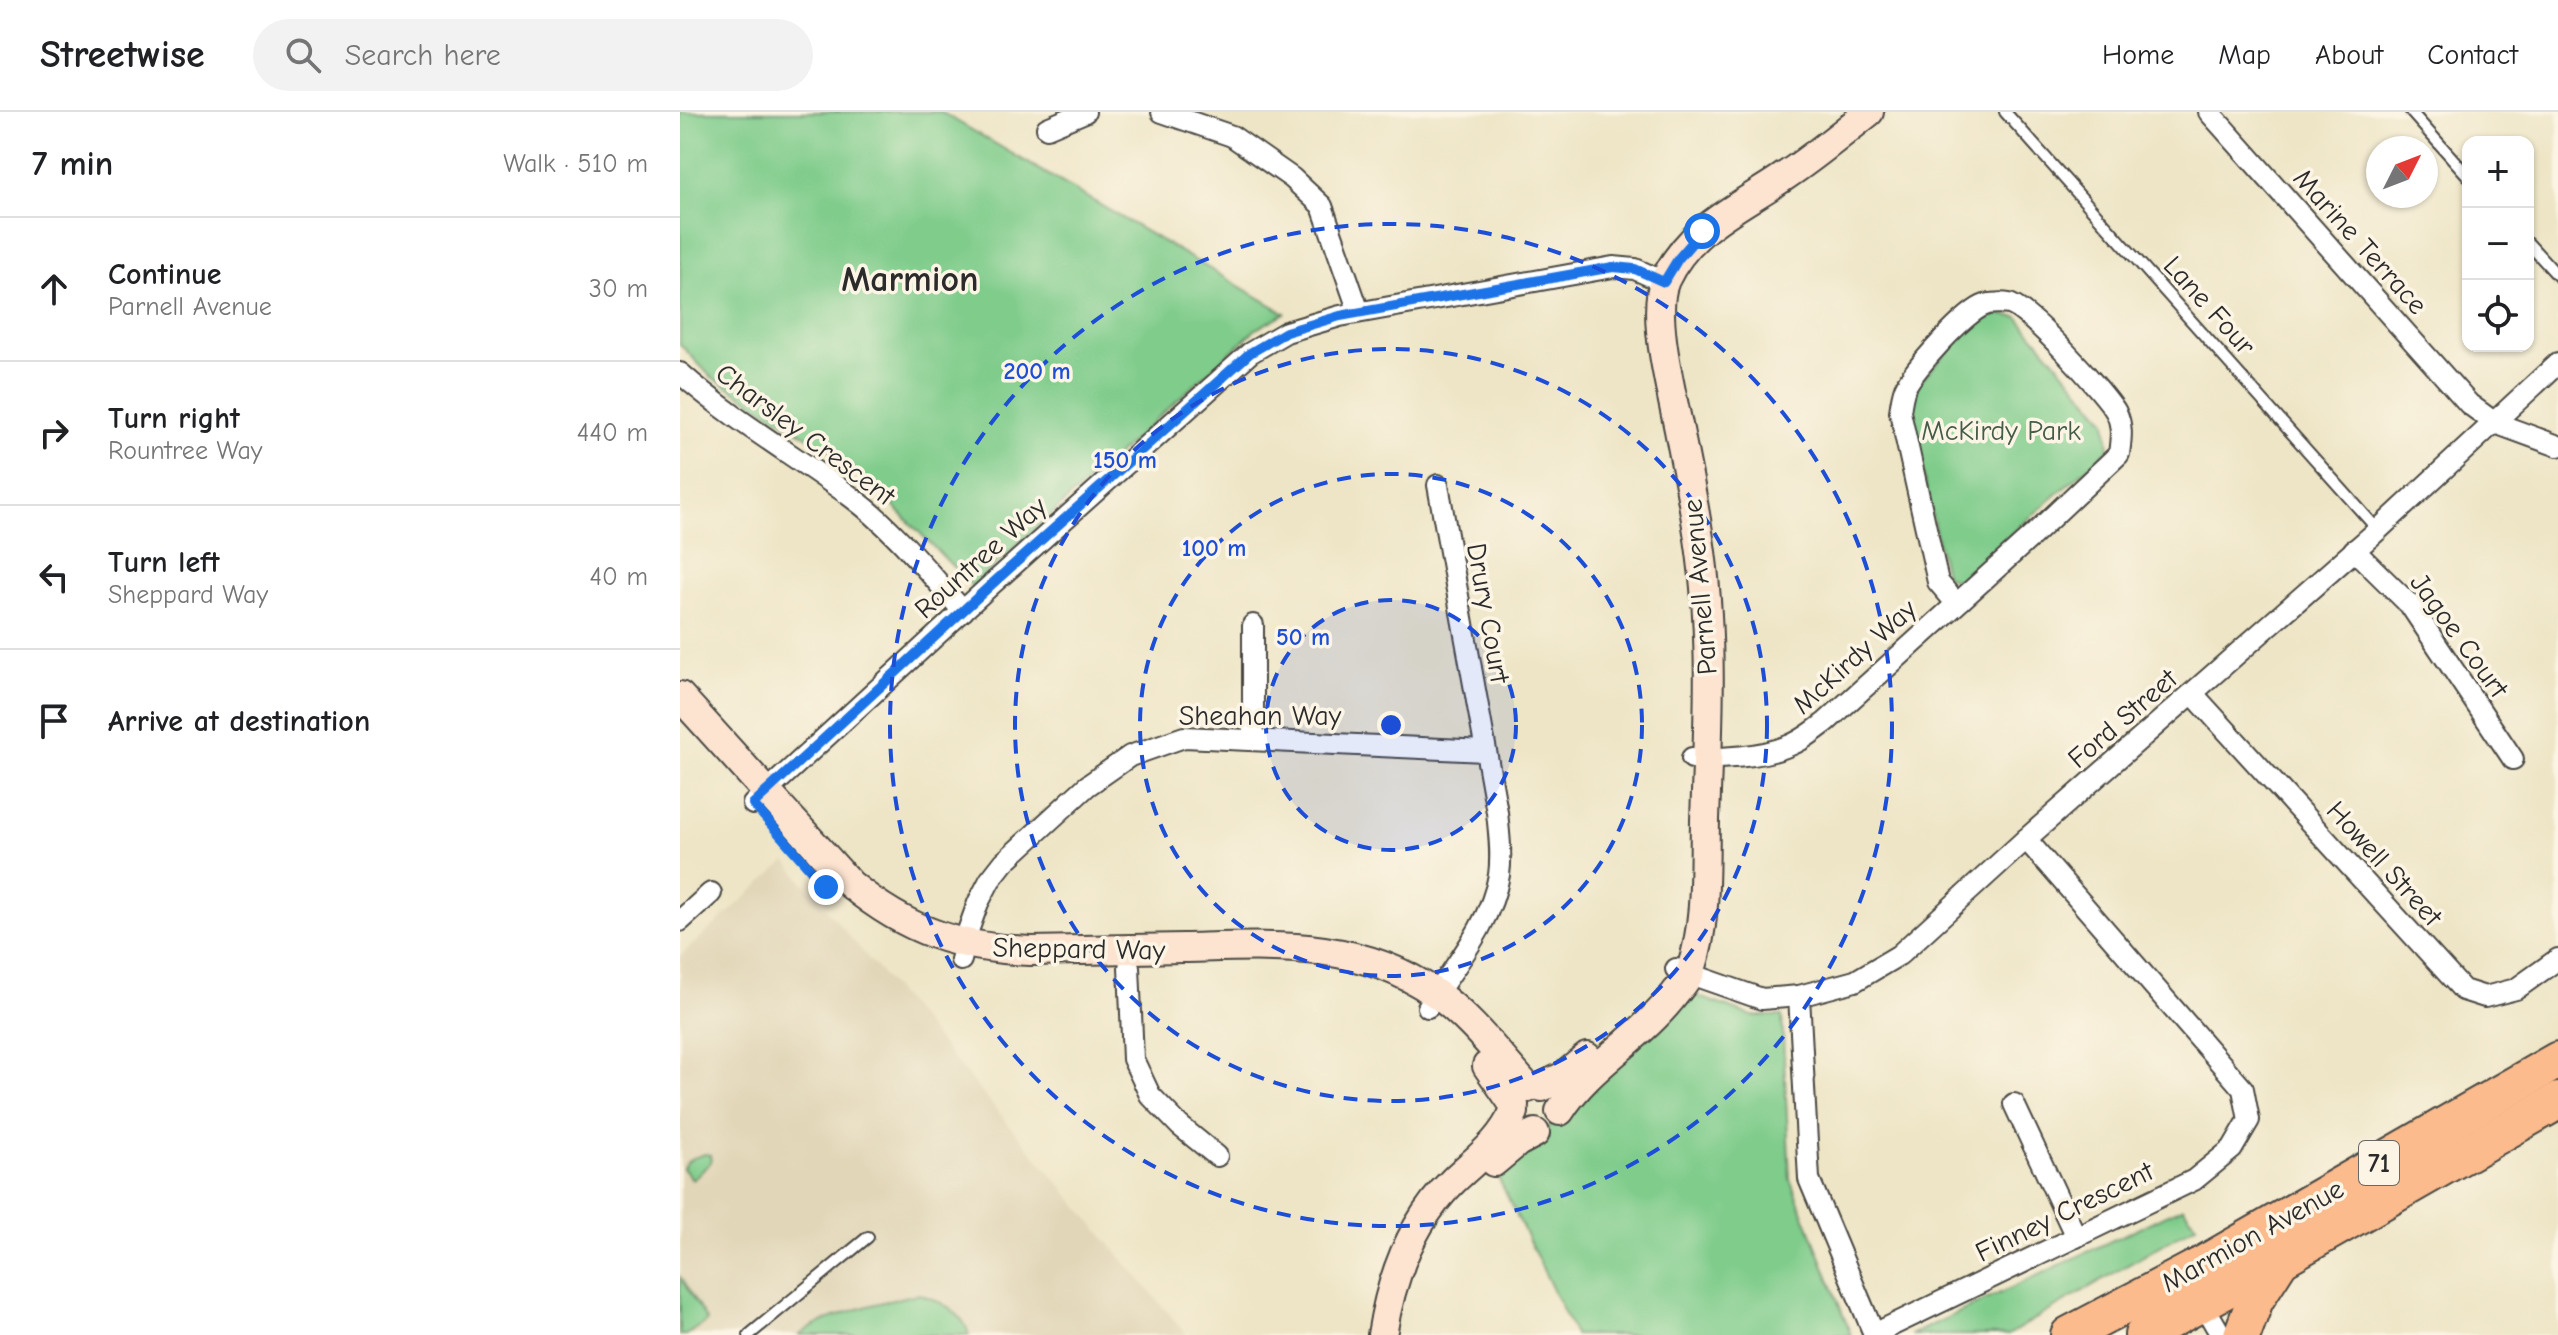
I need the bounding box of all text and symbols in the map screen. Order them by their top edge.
search box [253,19,813,91]
text: Streetwise [40,33,205,77]
icon: search [281,33,325,77]
text: Search here [345,38,501,73]
text: Home [2102,39,2174,71]
text: Map [2218,39,2271,71]
text: About [2315,39,2383,71]
text: Contact [2427,39,2518,71]
north arrow [2366,136,2438,208]
map controls [2462,136,2534,352]
button: + [2462,136,2534,208]
text: 7 min [32,144,113,184]
text: Walk · 510 m [503,149,648,179]
street label: Marine Terrace [2287,162,2434,321]
button: − [2462,208,2534,280]
route start [1684,213,1720,249]
street label: Lane Four [2157,250,2262,362]
text: Continue [108,257,222,292]
district label: Marmion [841,259,979,300]
icon: ahead [32,267,76,311]
text: 30 m [589,274,648,304]
button: locate [2462,280,2534,352]
text: Parnell Avenue [108,292,272,322]
street label: Charsley Crescent [710,357,902,513]
text: 200 m [1003,357,1071,385]
text: Turn right [108,401,240,436]
icon: right [32,411,76,455]
park label: McKirdy Park [1921,415,2081,447]
text: 440 m [577,418,648,448]
text: Rountree Way [108,436,262,466]
text: 150 m [1093,446,1157,474]
street label: Rountree Way [908,490,1054,625]
street label: Parnell Avenue [1676,498,1724,676]
text: 100 m [1182,534,1246,562]
street label: Drury Court [1460,541,1516,687]
text: Turn left [108,545,220,580]
icon: left [32,555,76,599]
text: 40 m [589,562,648,592]
street label: Jagoe Court [2403,567,2516,705]
text: Sheppard Way [108,580,268,610]
street label: McKirdy Way [1786,593,1923,721]
text: 50 m [1276,623,1330,651]
street label: Ford Street [2062,662,2184,775]
icon: arrive [32,699,76,743]
street label: Sheahan Way [1179,700,1342,732]
text: Arrive at destination [108,704,370,739]
centre of rings [1377,711,1405,739]
street label: Howell Street [2320,795,2449,933]
route end [808,869,844,905]
street label: Sheppard Way [992,931,1166,967]
road number: 71 [2359,1141,2399,1185]
street label: Finney Crescent [1970,1155,2159,1269]
street label: Marmion Avenue [2156,1173,2349,1299]

